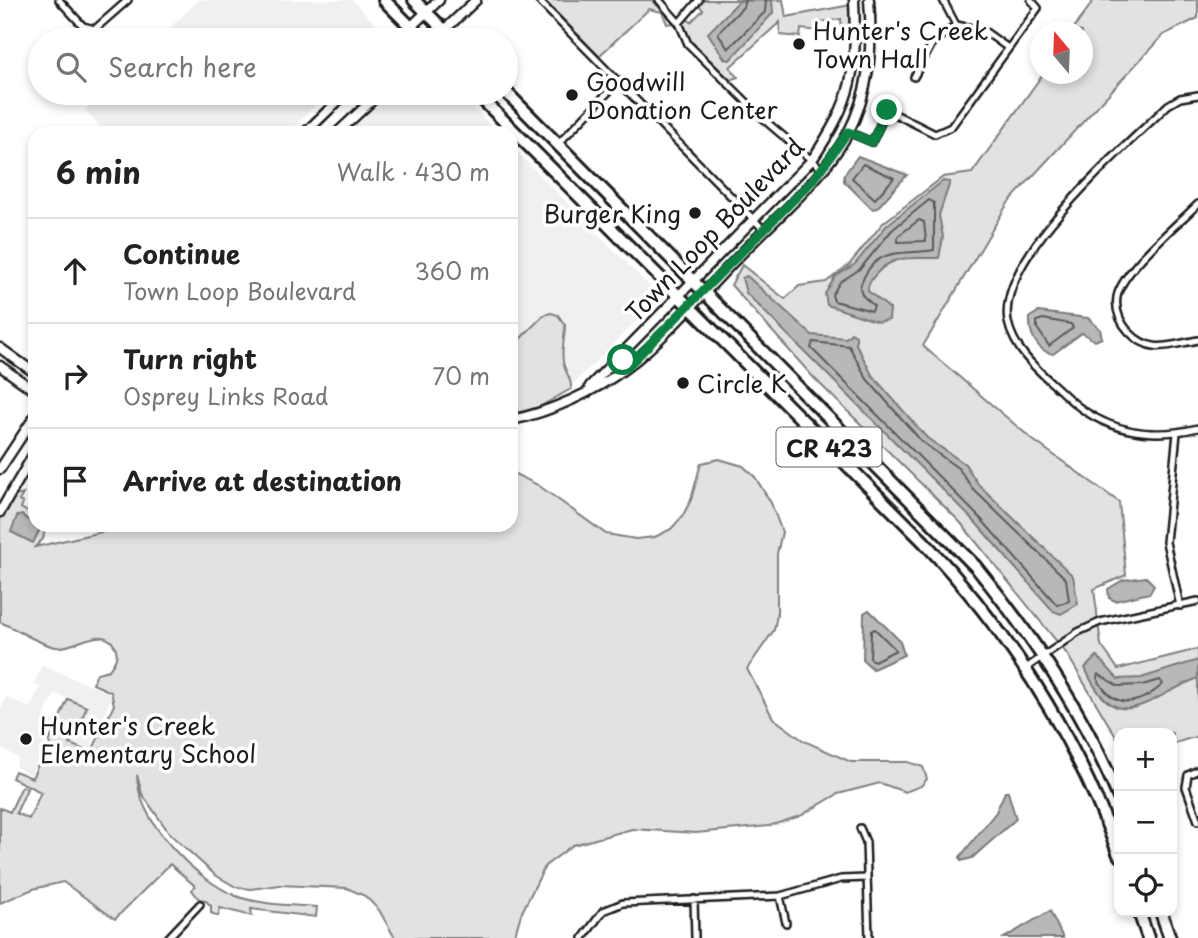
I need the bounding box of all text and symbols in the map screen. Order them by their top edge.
place label: Hunter's Creek Town Hall [813,12,989,76]
north arrow [1030,21,1093,84]
search box [28,28,518,105]
marker: Hunter's Creek Town Hall [791,36,807,52]
text: Search here [108,47,257,86]
icon: search [52,48,90,86]
place label: Goodwill Donation Center [586,63,779,127]
marker: Goodwill Donation Center [564,87,580,103]
route end [871,94,902,125]
street label: Town Loop Boulevard [617,129,812,329]
text: 6 min [56,149,141,194]
text: Walk · 430 m [337,154,490,189]
place label: Burger King [543,195,681,231]
marker: Burger King [687,205,703,221]
text: Continue [123,234,240,273]
icon: ahead [56,252,94,290]
text: 360 m [415,253,490,288]
text: Town Loop Boulevard [123,273,356,308]
text: Turn right [123,339,257,378]
route start [607,344,638,375]
icon: right [56,357,94,395]
text: 70 m [432,358,490,393]
place label: Circle K [697,365,787,401]
marker: Circle K [675,375,691,391]
text: Osprey Links Road [123,378,328,413]
road number: CR 423 [776,428,882,466]
text: Arrive at destination [123,461,402,500]
icon: arrive [56,462,94,500]
place label: Hunter's Creek Elementary School [40,707,256,771]
map controls [1114,728,1177,917]
button: + [1114,728,1177,791]
marker: Hunter's Creek Elementary School [18,731,34,747]
button: − [1114,791,1177,854]
button: locate [1114,854,1177,917]

